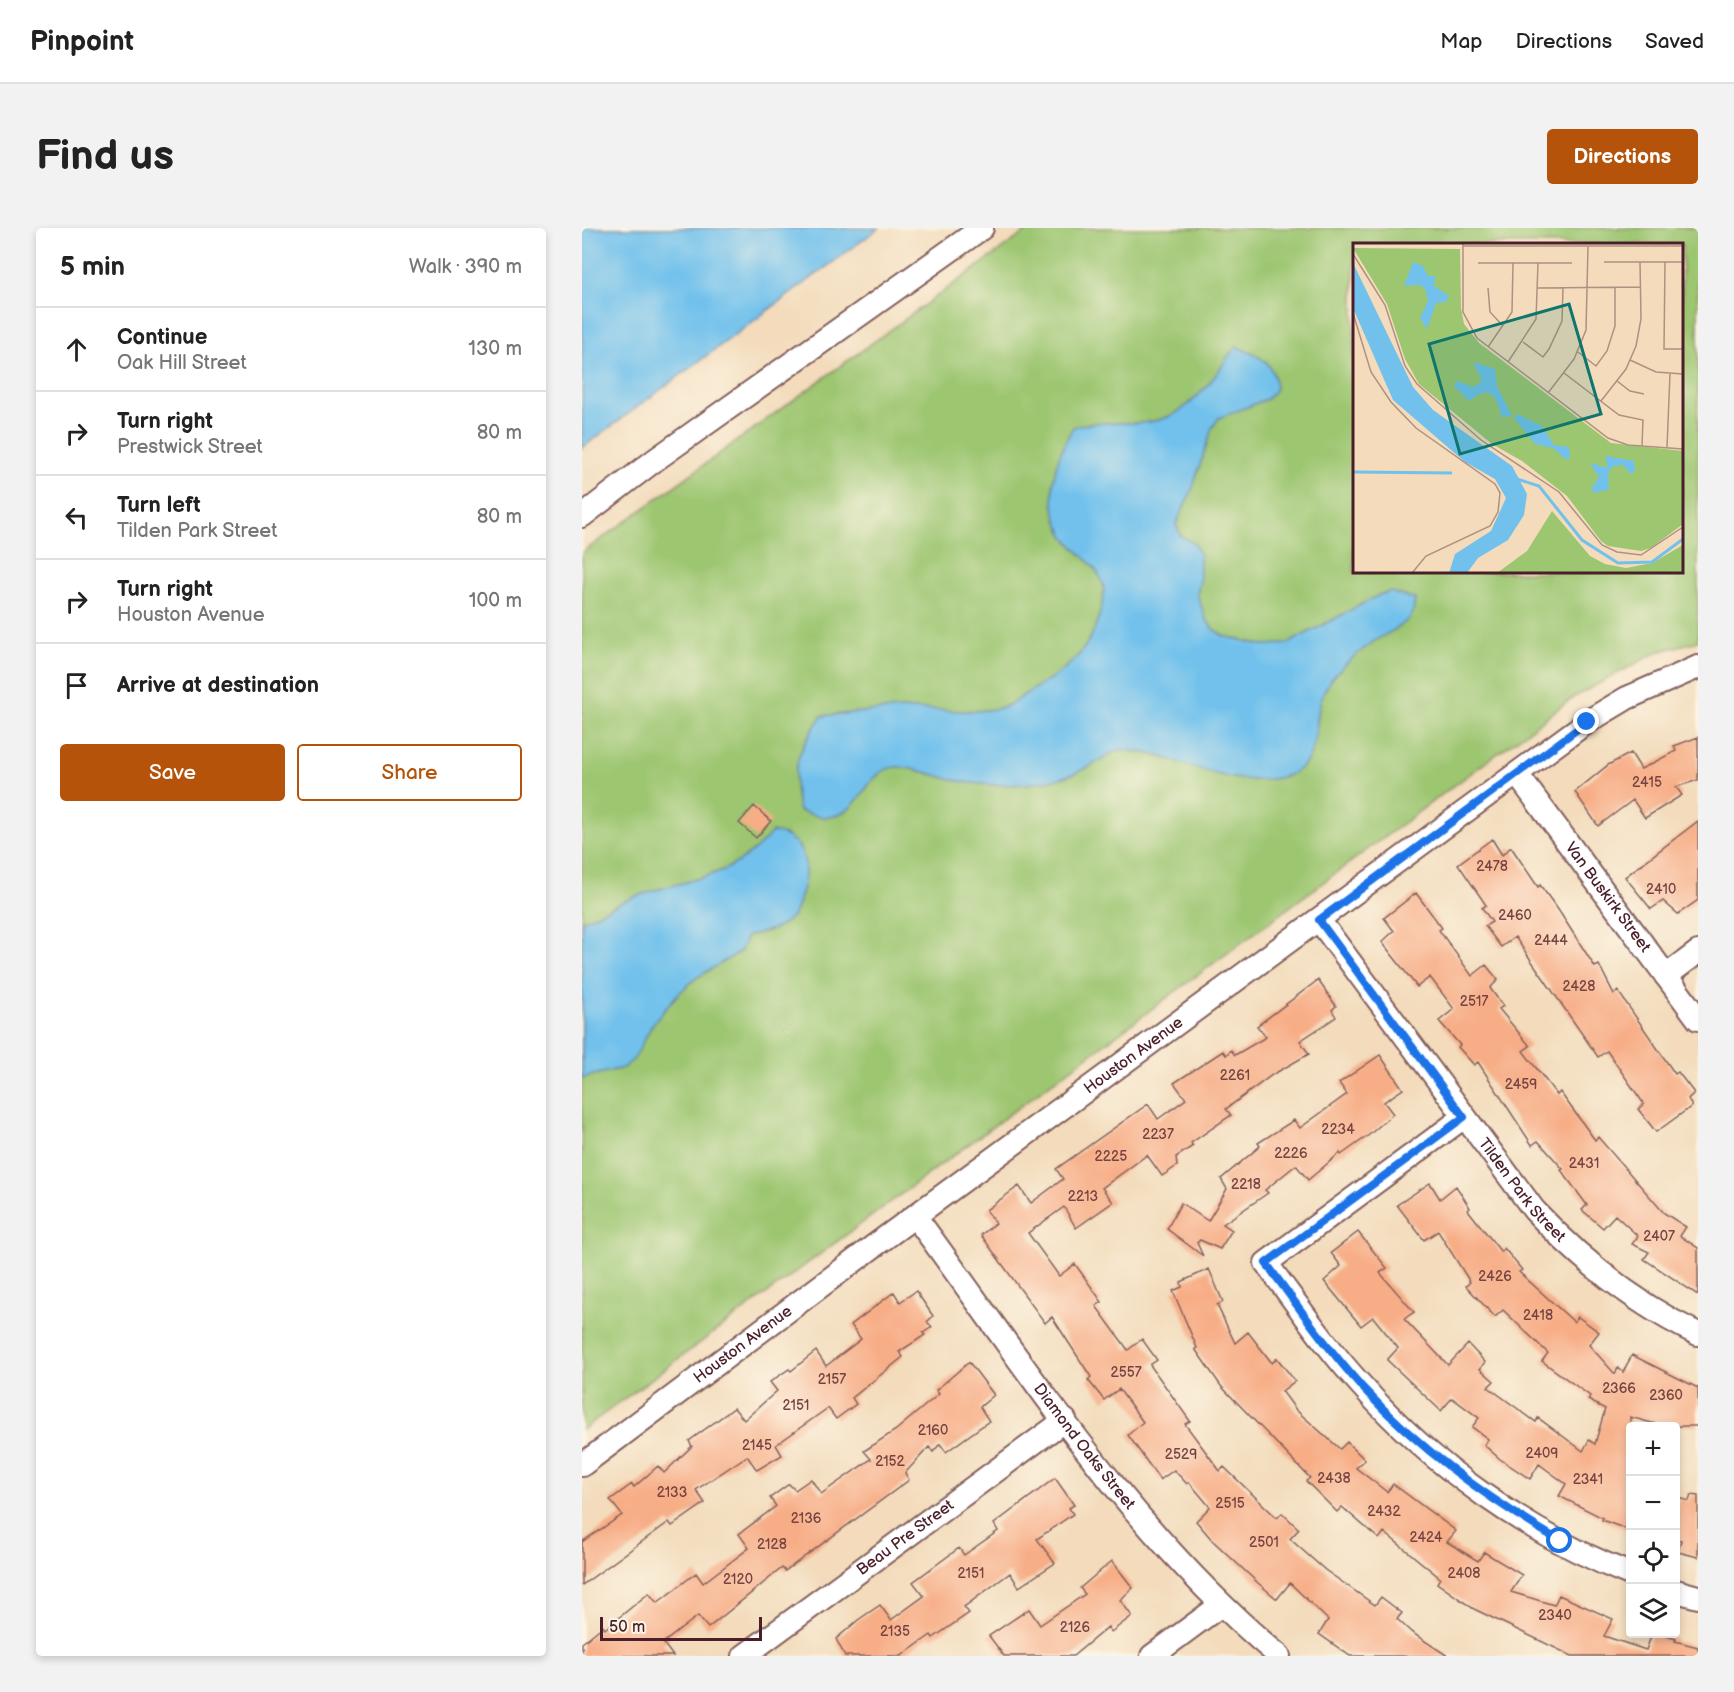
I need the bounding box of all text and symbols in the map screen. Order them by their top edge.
text: Pinpoint [30,25,134,58]
text: Map [1440,29,1483,54]
text: Directions [1516,29,1612,54]
text: Saved [1645,29,1704,54]
button: Directions [1547,129,1698,184]
text: Find us [36,131,174,182]
inset map [1353,243,1683,573]
text: 5 min [60,252,125,283]
text: Walk · 390 m [409,255,522,279]
text: Continue [117,324,207,351]
icon: ahead [60,333,93,366]
text: 130 m [468,337,522,361]
text: Oak Hill Street [117,351,247,375]
text: Turn right [117,408,213,435]
icon: right [60,417,93,450]
text: 80 m [477,421,522,445]
text: Prestwick Street [117,435,263,459]
text: Turn left [117,492,201,519]
icon: left [60,501,93,534]
text: 80 m [477,505,522,529]
text: Tilden Park Street [117,519,277,543]
text: Turn right [117,576,213,603]
icon: right [60,585,93,618]
text: 100 m [469,589,522,613]
text: Houston Avenue [117,603,265,627]
icon: arrive [60,669,93,702]
text: Arrive at destination [117,672,319,699]
route end [1573,708,1599,734]
button: Save [60,744,285,801]
button: Share [297,744,522,801]
house number: 2415 [1632,774,1662,791]
street label: Van Buskirk Street [1561,838,1655,956]
house number: 2478 [1476,858,1508,875]
house number: 2410 [1646,881,1676,898]
house number: 2460 [1498,907,1532,924]
house number: 2444 [1534,932,1568,949]
house number: 2428 [1562,978,1596,995]
house number: 2517 [1460,993,1488,1010]
street label: Houston Avenue [1080,1012,1187,1098]
house number: 2261 [1220,1067,1250,1084]
house number: 2459 [1505,1076,1537,1093]
house number: 2234 [1321,1121,1355,1138]
house number: 2237 [1142,1126,1174,1143]
street label: Tilden Park Street [1474,1134,1570,1246]
house number: 2226 [1274,1145,1308,1162]
house number: 2225 [1095,1148,1127,1165]
house number: 2431 [1569,1155,1599,1172]
house number: 2218 [1231,1176,1261,1193]
house number: 2213 [1068,1188,1098,1205]
house number: 2407 [1643,1228,1675,1245]
house number: 2426 [1478,1268,1512,1285]
street label: Houston Avenue [690,1301,796,1387]
house number: 2418 [1523,1307,1553,1324]
house number: 2557 [1110,1364,1142,1381]
house number: 2157 [818,1371,846,1388]
street label: Diamond Oaks Street [1030,1380,1139,1513]
house number: 2366 [1602,1380,1636,1397]
house number: 2360 [1649,1387,1683,1404]
house number: 2151 [783,1397,809,1414]
house number: 2160 [918,1422,948,1439]
map controls [1626,1422,1680,1638]
button: + [1626,1422,1680,1476]
house number: 2145 [742,1437,772,1454]
house number: 2409 [1526,1445,1558,1462]
house number: 2529 [1165,1446,1197,1463]
house number: 2152 [875,1453,906,1470]
house number: 2438 [1317,1470,1351,1487]
house number: 2341 [1573,1471,1603,1488]
button: − [1626,1476,1680,1530]
house number: 2133 [657,1484,687,1501]
house number: 2515 [1215,1495,1245,1512]
street label: Beau Pre Street [853,1496,957,1579]
house number: 2432 [1367,1503,1401,1520]
house number: 2136 [791,1510,822,1527]
route start [1546,1527,1572,1553]
house number: 2424 [1409,1529,1443,1546]
button: locate [1626,1530,1680,1584]
house number: 2501 [1249,1534,1279,1551]
house number: 2128 [757,1536,787,1553]
house number: 2151 [958,1565,984,1582]
house number: 2408 [1448,1565,1480,1582]
house number: 2120 [723,1571,753,1588]
button: layers [1626,1584,1680,1638]
house number: 2340 [1538,1607,1572,1624]
scale bar [600,1614,762,1642]
text: 50 m [609,1618,645,1637]
house number: 2126 [1060,1619,1091,1636]
house number: 2135 [880,1623,910,1640]

